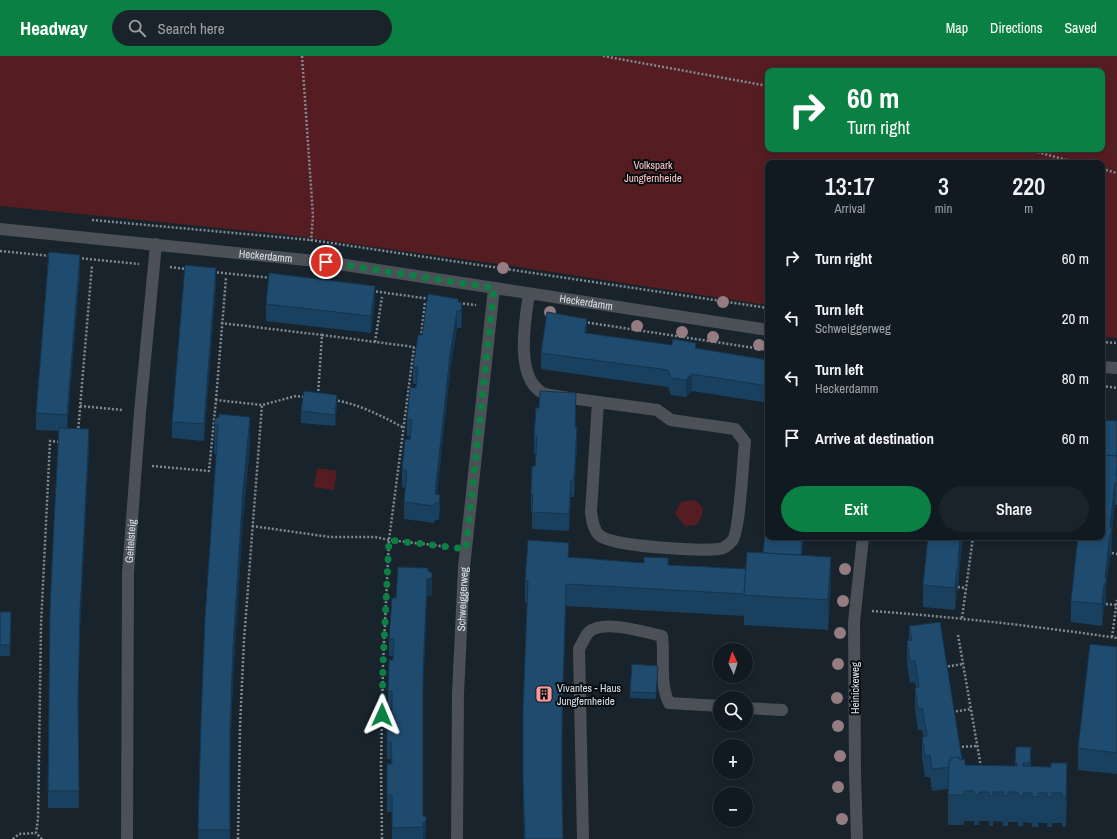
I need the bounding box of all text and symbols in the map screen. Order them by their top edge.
search box [112,10,392,46]
text: Headway [20,15,88,41]
icon: search [126,17,148,39]
text: Search here [158,18,225,39]
text: Map [946,19,968,37]
text: Directions [990,19,1042,37]
text: Saved [1064,19,1097,37]
text: 60 m [847,79,899,117]
icon: right [781,84,833,136]
text: Turn right [847,115,910,140]
park label: Volkspark Jungfernheide [624,158,682,185]
text: 13:17 [825,170,875,202]
text: 3 [938,170,949,202]
text: 220 [1012,170,1045,202]
text: Arrival [834,200,865,217]
text: min [935,200,952,217]
text: m [1024,200,1033,217]
pin [309,245,343,279]
street label: Heckerdamm [238,246,293,266]
icon: right [781,247,803,269]
text: Turn right [815,248,872,269]
text: 60 m [1062,248,1089,269]
icon: arrive [315,251,337,273]
street label: Heckerdamm [559,291,614,313]
text: Turn left [815,299,863,320]
icon: left [781,307,803,329]
text: 20 m [1062,308,1089,329]
text: Schweiggerweg [815,320,891,337]
text: Turn left [815,359,863,380]
icon: left [781,367,803,389]
text: 80 m [1062,368,1089,389]
text: Heckerdamm [815,380,878,397]
icon: arrive [781,427,803,449]
text: Arrive at destination [815,428,934,449]
text: 60 m [1062,428,1089,449]
button: Exit [781,486,931,532]
button: Share [939,486,1089,532]
street label: Geitelsteig [122,519,139,563]
street label: Schweiggerweg [454,567,471,632]
north arrow [713,643,753,683]
map controls [713,643,753,827]
street label: Heinickeweg [848,662,862,714]
place label: Vivantes - Haus Jungfernheide [557,681,622,708]
building icon: Vivantes - Haus Jungfernheide [534,684,554,704]
button: search [713,691,753,731]
position arrow [361,694,403,736]
button: + [713,739,753,779]
button: − [713,787,753,827]

